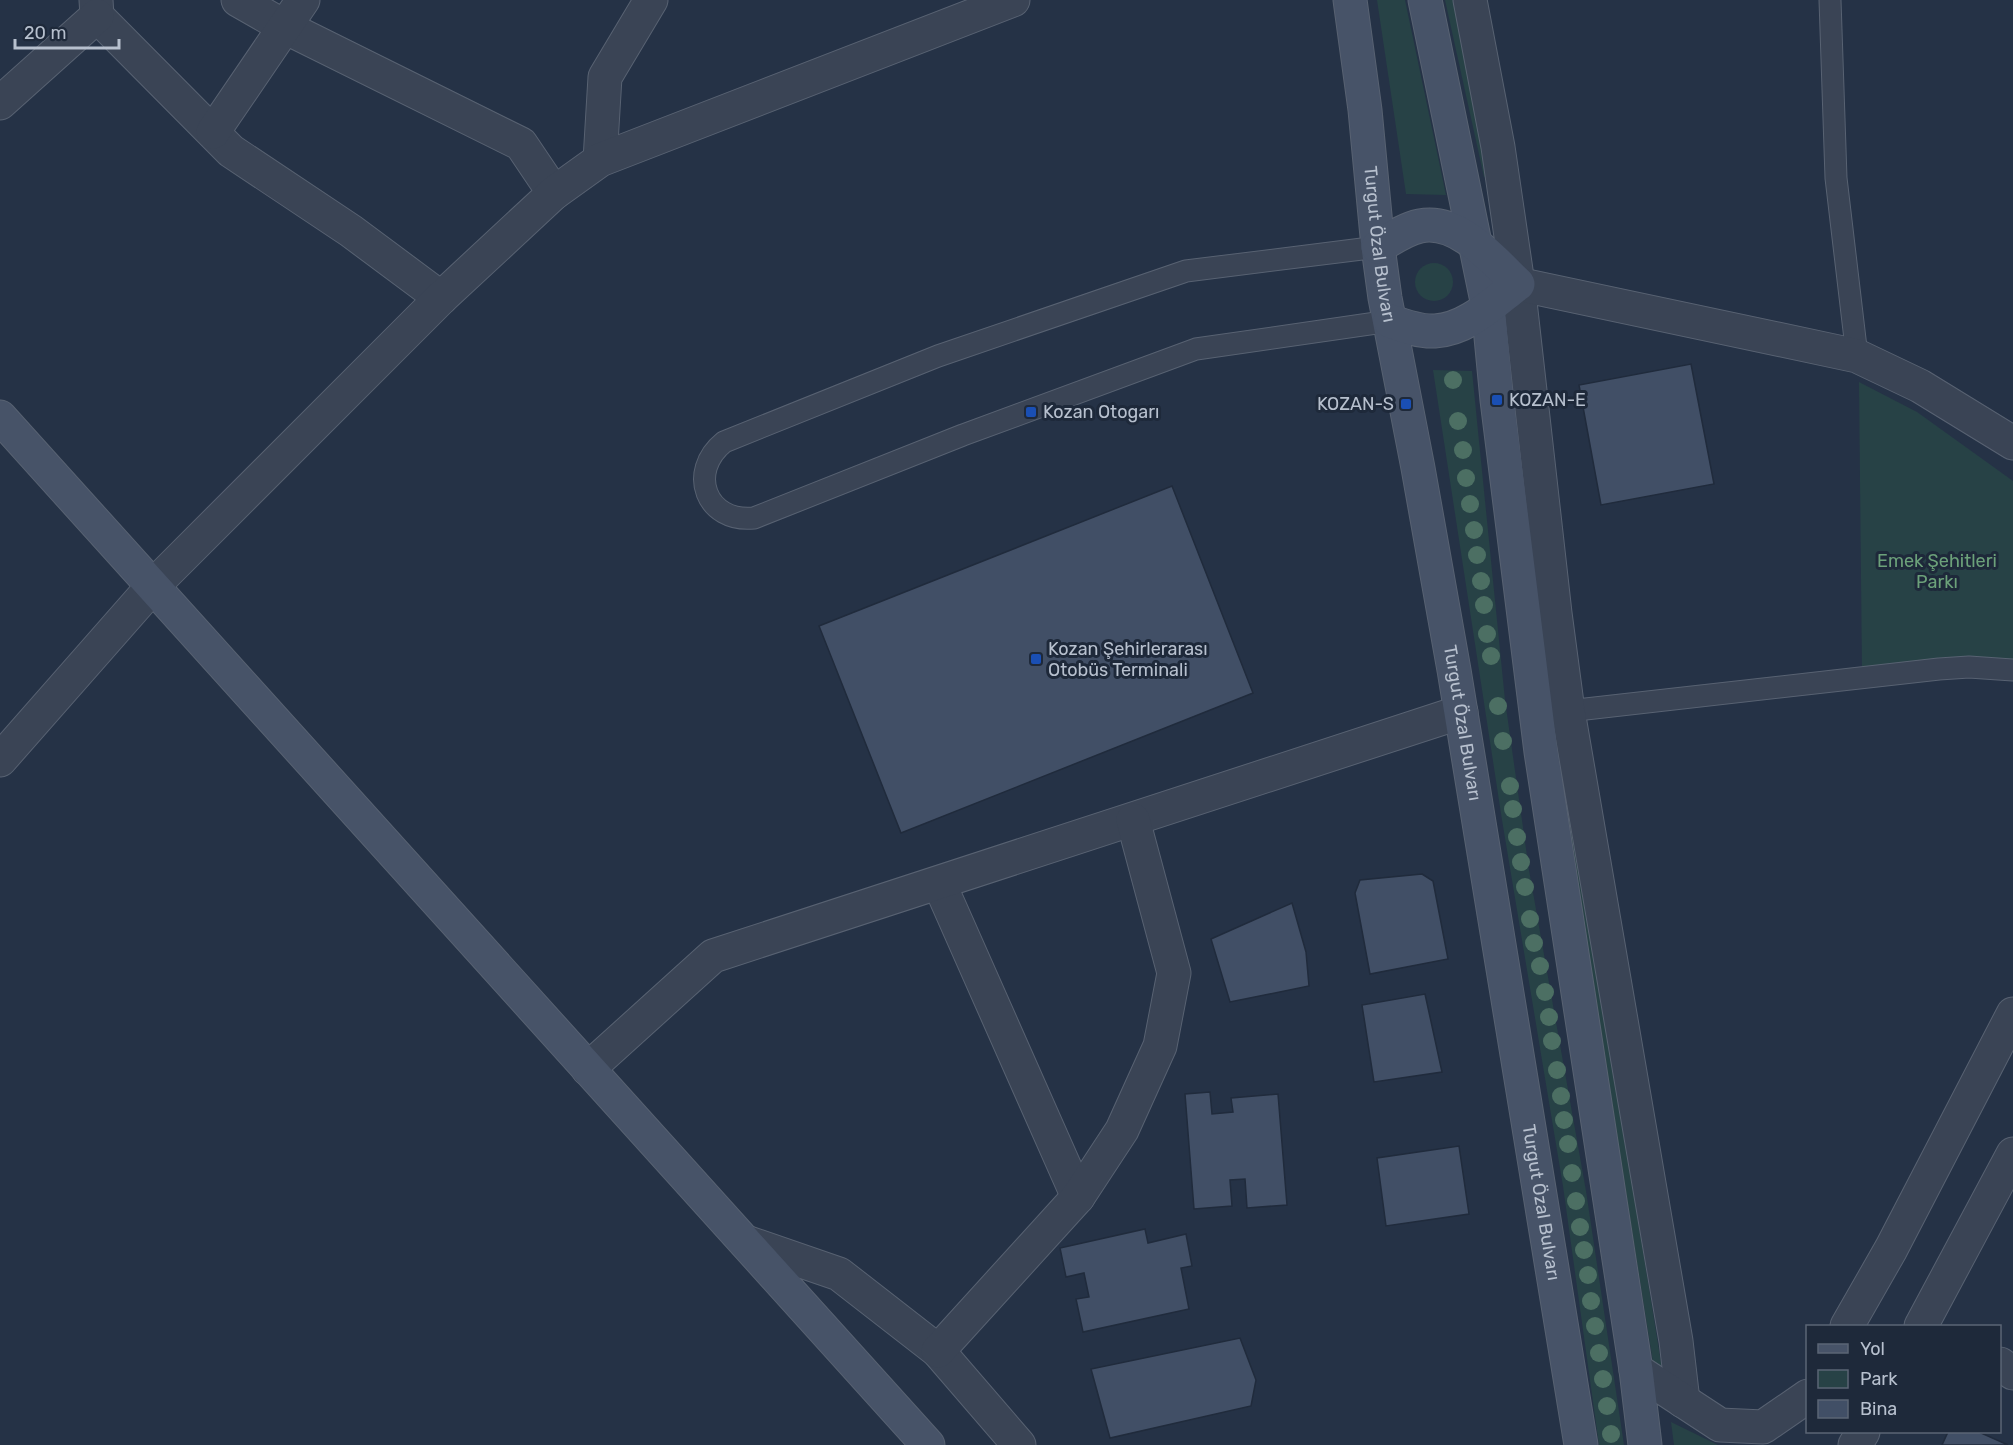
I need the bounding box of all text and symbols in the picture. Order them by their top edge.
scale bar [15,12,118,50]
text: 20 m [24,22,66,44]
street label: Turgut Özal Bulvarı [1359,165,1401,324]
place label: KOZAN-E [1509,389,1586,411]
place label: KOZAN-S [1317,393,1394,415]
marker: KOZAN-E [1490,393,1504,407]
marker: KOZAN-S [1399,397,1413,411]
place label: Kozan Otogarı [1043,401,1159,423]
marker: Kozan Otogarı [1024,405,1038,419]
park label: Emek Şehitleri Parkı [1877,550,1997,593]
place label: Kozan Şehirlerarası Otobüs Terminali [1048,638,1208,681]
street label: Turgut Özal Bulvarı [1439,643,1486,802]
marker: Kozan Şehirlerarası Otobüs Terminali [1029,652,1043,666]
street label: Turgut Özal Bulvarı [1518,1123,1565,1282]
legend [1806,1325,2001,1433]
text: Yol [1860,1338,1885,1360]
text: Park [1860,1368,1898,1390]
text: Bina [1860,1398,1897,1420]

